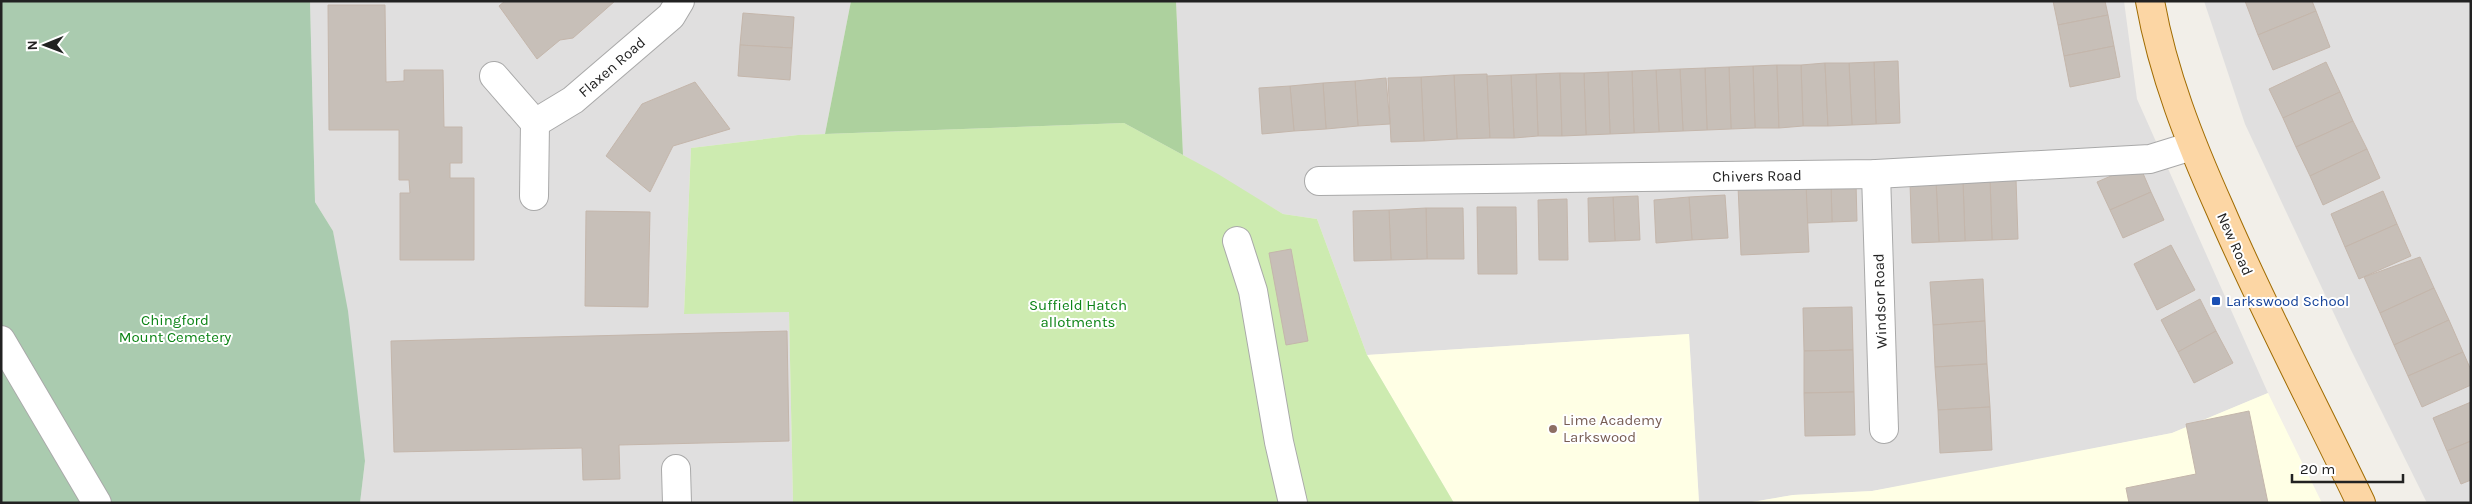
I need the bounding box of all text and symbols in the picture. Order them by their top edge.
north arrow [20,20,70,70]
street label: Flaxen Road [575,33,649,101]
text: N [24,40,41,50]
street label: Chivers Road [1712,166,1802,186]
street label: New Road [2213,210,2257,278]
street label: Windsor Road [1869,253,1891,349]
place label: Larkswood School [2226,292,2349,310]
marker: Larkswood School [2210,295,2222,307]
park label: Suffield Hatch allotments [1029,296,1127,331]
park label: Chingford Mount Cemetery [119,311,231,346]
place label: Lime Academy Larkswood [1563,411,1662,446]
marker: Lime Academy Larkswood [1547,423,1559,435]
scale bar [2292,452,2403,484]
text: 20 m [2300,460,2335,478]

